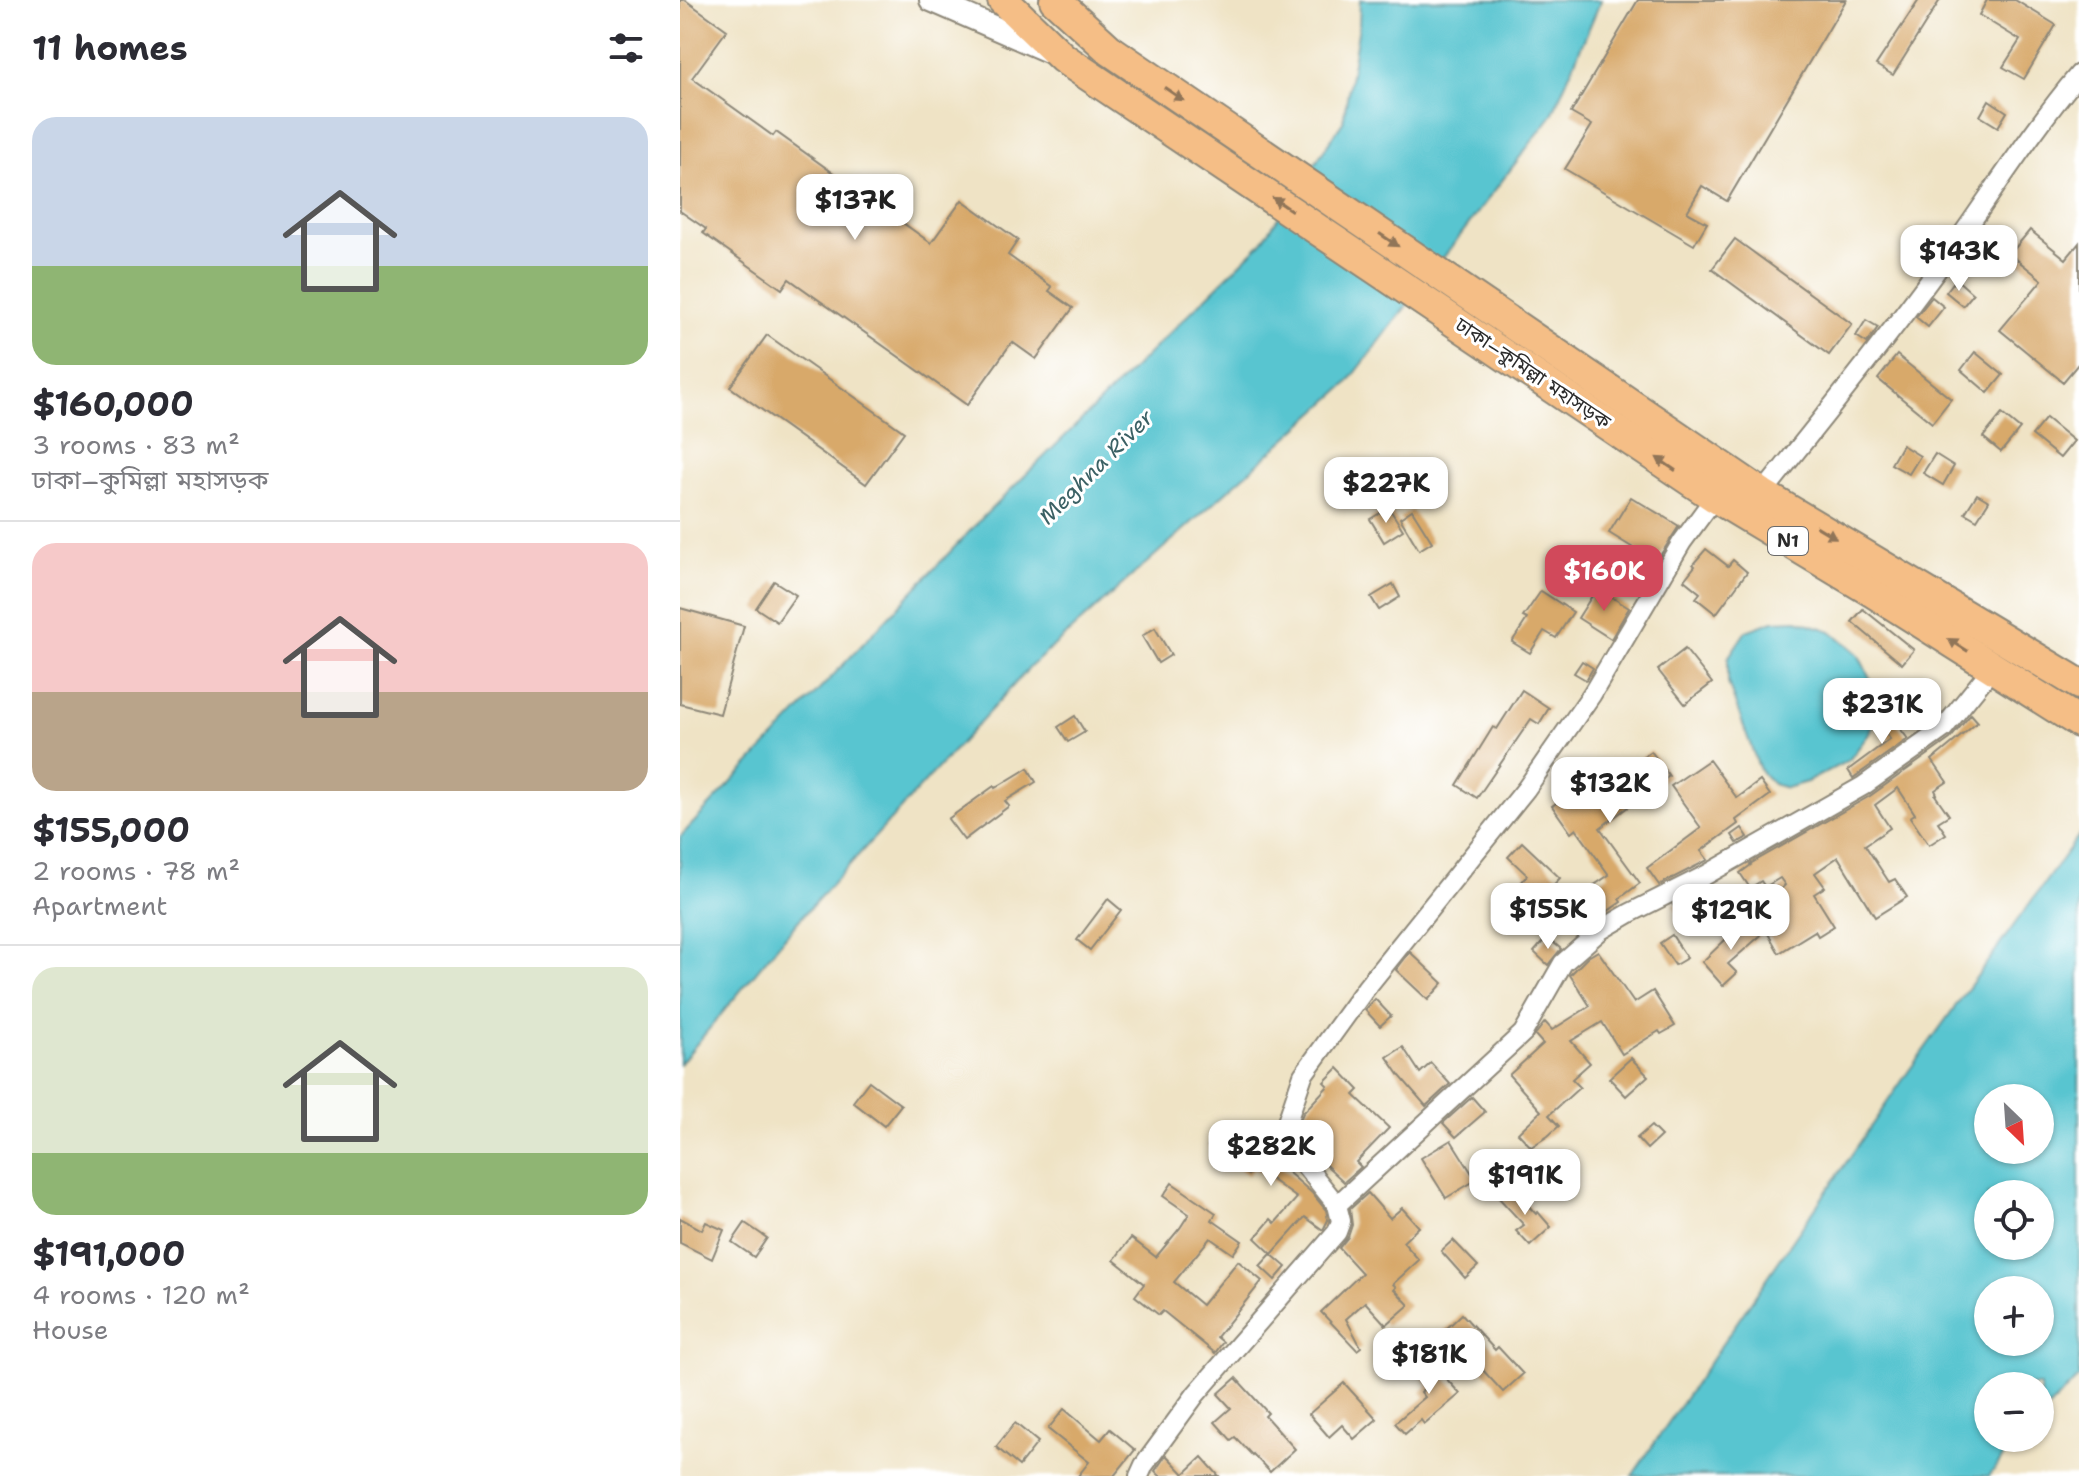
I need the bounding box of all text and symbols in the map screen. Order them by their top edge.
text: 11 homes [32,25,188,71]
icon: filters [604,26,648,70]
one-way arrow [1164,86,1185,101]
icon: home [268,169,412,313]
pin: $137K [799,174,911,242]
text: $137K [814,182,896,217]
one-way arrow [1271,197,1292,212]
pin: $143K [1903,225,2015,293]
one-way arrow [1378,232,1399,247]
text: $143K [1918,233,2000,268]
street label: ঢাকা–কুমিল্লা মহাসড়ক [1449,311,1616,435]
text: $160,000 [32,381,194,427]
water label: Meghna River [1032,403,1160,531]
text: 3 rooms · 83 m² [32,427,240,462]
pin: $227K [1330,457,1442,525]
one-way arrow [1655,457,1677,471]
text: ঢাকা–কুমিল্লা মহাসড়ক [32,462,269,497]
text: $227K [1342,465,1430,500]
one-way arrow [1815,525,1837,539]
road number: N1 [1768,527,1808,555]
pin: $160K [1548,545,1660,613]
text: $160K [1563,553,1645,588]
icon: home [268,595,412,739]
one-way arrow [1947,639,1969,653]
pin: $231K [1826,678,1938,746]
text: $231K [1841,686,1923,721]
pin: $132K [1554,757,1666,825]
text: $132K [1569,765,1651,800]
text: $155,000 [32,807,190,853]
text: 2 rooms · 78 m² [32,853,240,888]
pin: $155K [1492,883,1604,951]
pin: $129K [1675,884,1787,952]
text: Apartment [32,888,168,923]
text: $155K [1509,891,1587,926]
text: $129K [1691,892,1772,927]
icon: home [268,1019,412,1163]
north arrow [1974,1084,2054,1164]
map controls [1974,1084,2054,1452]
pin: $282K [1215,1120,1327,1188]
text: $282K [1227,1128,1315,1163]
pin: $191K [1469,1149,1581,1217]
text: $191K [1487,1157,1563,1192]
button: locate [1974,1180,2054,1260]
text: $191,000 [32,1231,186,1277]
button: + [1974,1276,2054,1356]
text: 4 rooms · 120 m² [32,1277,250,1312]
text: House [32,1312,108,1347]
pin: $181K [1373,1328,1485,1396]
text: $181K [1391,1336,1467,1371]
button: − [1974,1372,2054,1452]

